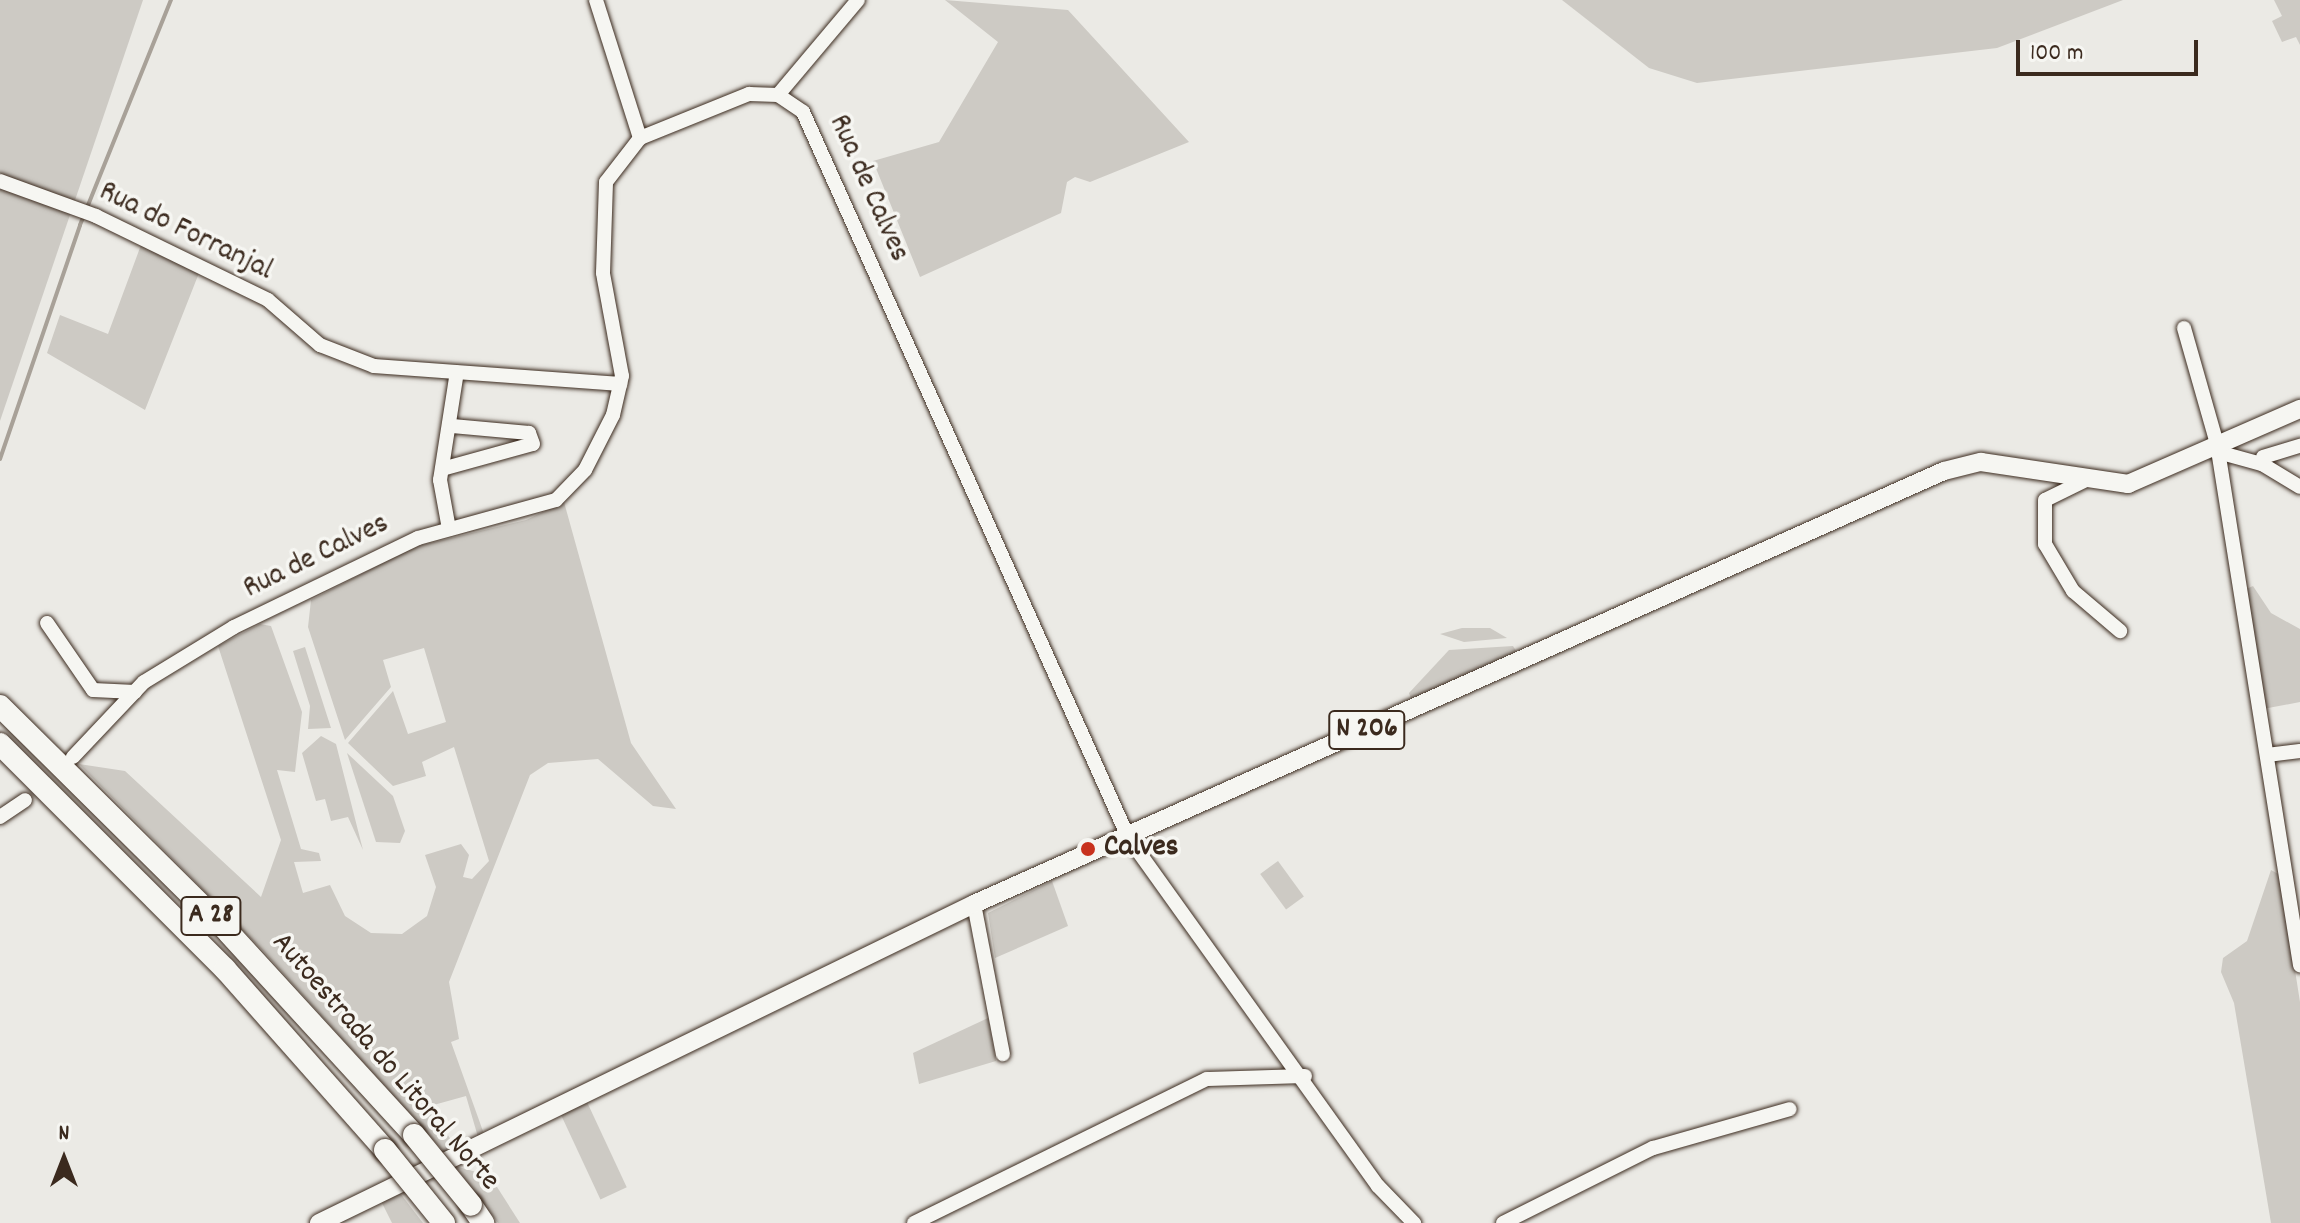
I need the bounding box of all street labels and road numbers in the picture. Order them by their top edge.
street label: Rua de Calves [819,110,915,268]
street label: Rua do Forranjal [92,175,278,291]
street label: Rua de Calves [239,507,395,609]
road number: N 206 [1327,706,1407,754]
road number: A 28 [179,892,243,940]
street label: Autoestrada do Litoral Norte [262,927,506,1199]

